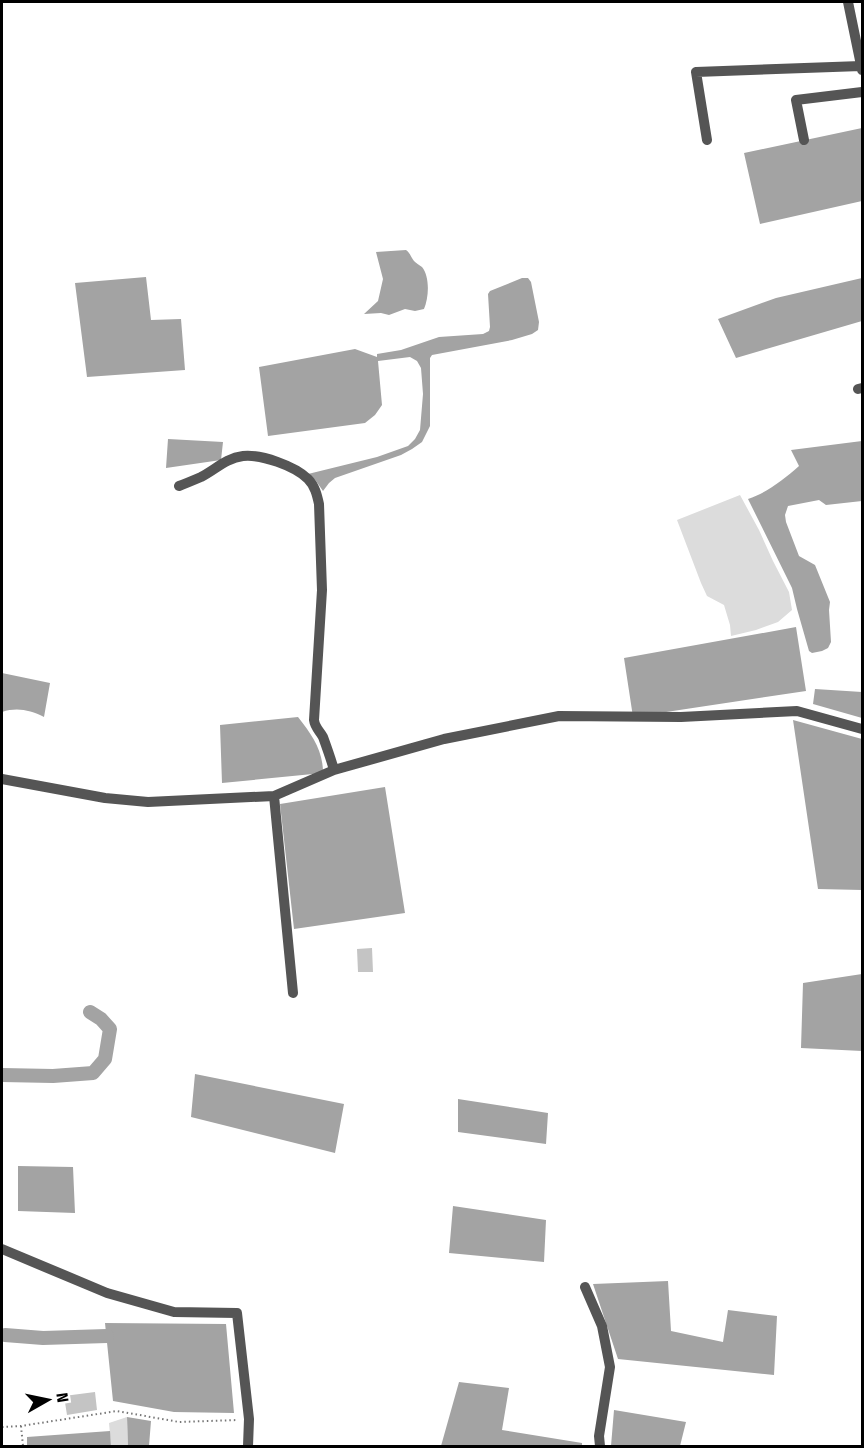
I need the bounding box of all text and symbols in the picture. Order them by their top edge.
north arrow [18,1370,78,1430]
text: N [52,1392,72,1404]

